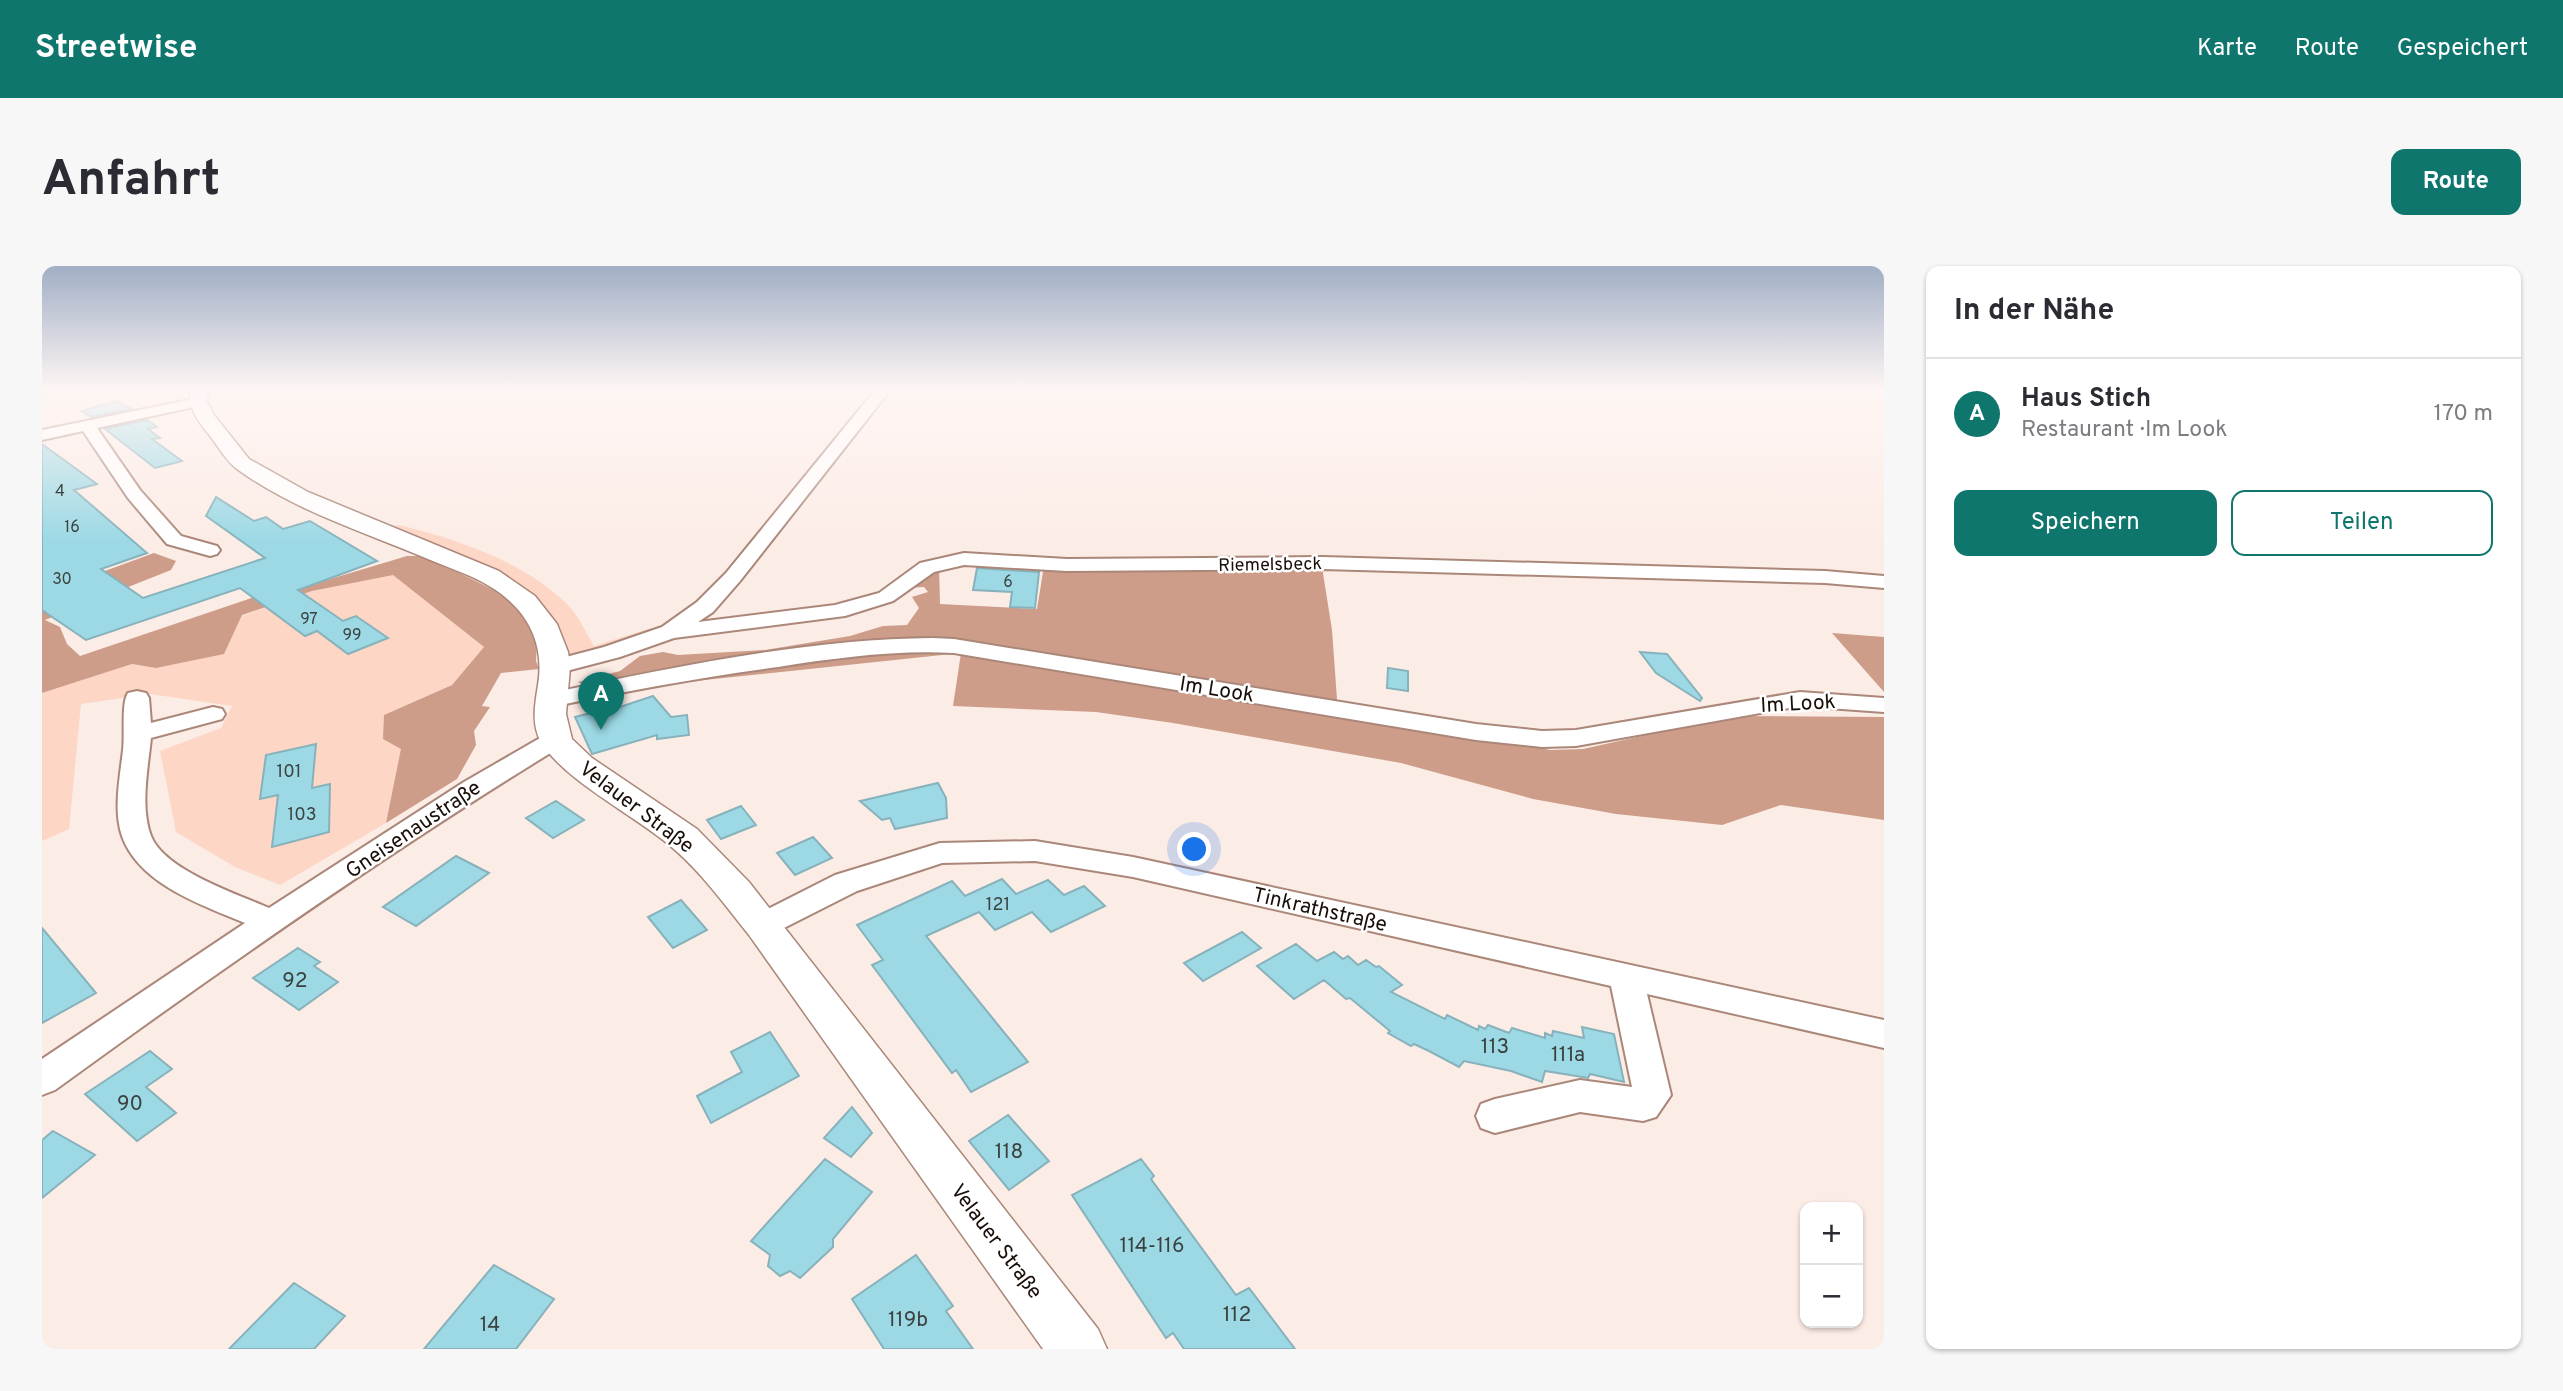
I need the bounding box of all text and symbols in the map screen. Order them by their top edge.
text: Streetwise [35,28,197,70]
text: Karte [2197,34,2257,64]
text: Route [2295,34,2359,64]
text: Gespeichert [2397,34,2528,64]
button: Route [2391,149,2521,215]
text: Anfahrt [42,151,220,213]
text: In der Nähe [1954,293,2114,330]
text: Haus Stich [2021,383,2151,416]
text: A [1969,400,1985,429]
text: 170 m [2434,400,2493,429]
text: Restaurant · Im Look [2021,416,2228,445]
house number: 4 [55,482,65,502]
button: Speichern [1954,490,2217,556]
button: Teilen [2231,490,2493,556]
house number: 16 [64,518,80,538]
street label: Riemelsbeck [1218,553,1322,578]
house number: 30 [52,570,72,590]
house number: 6 [1003,573,1013,593]
house number: 97 [300,610,318,630]
house number: 99 [342,626,362,646]
street label: Im Look [1177,671,1256,710]
pin: A [578,672,624,730]
street label: Im Look [1760,689,1836,720]
street label: Velauer Straße [573,756,699,860]
house number: 101 [277,761,301,784]
street label: Gneisenaustraße [341,775,487,885]
house number: 103 [287,804,317,827]
your location [1177,832,1211,866]
street label: Tinkrathstraße [1250,882,1389,939]
house number: 121 [986,894,1010,917]
house number: 92 [282,968,308,995]
house number: 113 [1481,1034,1509,1061]
house number: 111a [1551,1042,1585,1069]
house number: 90 [117,1091,143,1118]
house number: 118 [995,1139,1023,1166]
street label: Velauer Straße [944,1179,1048,1305]
map controls [1800,1202,1863,1328]
button: + [1800,1202,1863,1265]
house number: 114-116 [1120,1233,1184,1260]
button: − [1800,1265,1863,1328]
house number: 112 [1223,1302,1251,1329]
house number: 119b [888,1307,928,1334]
house number: 14 [480,1312,500,1339]

